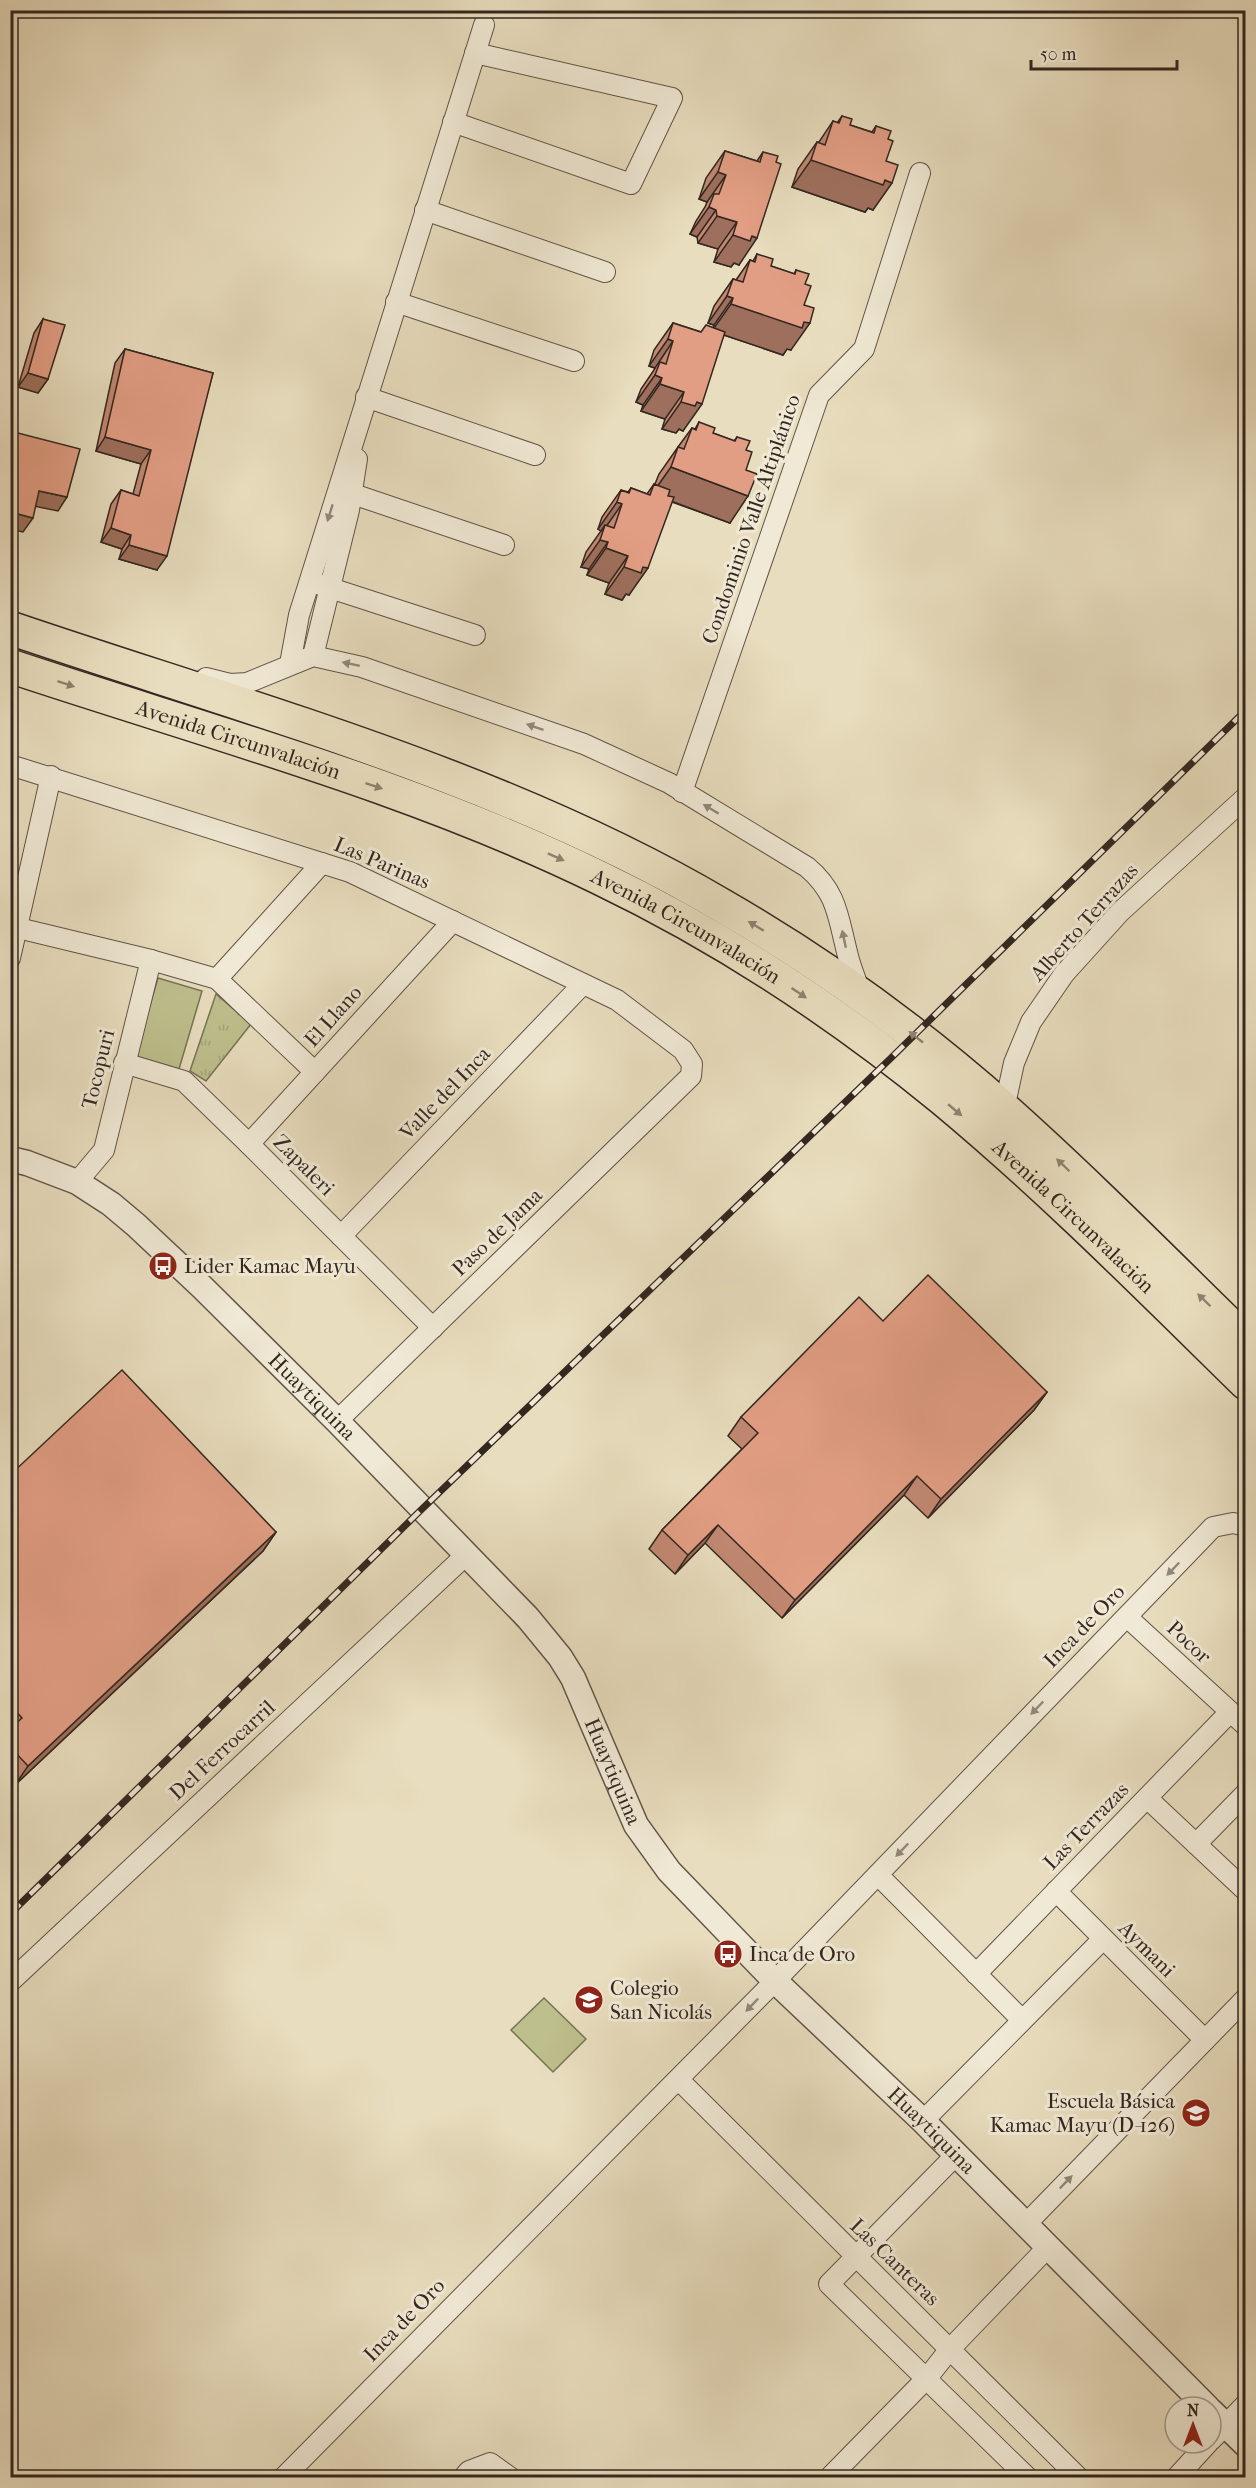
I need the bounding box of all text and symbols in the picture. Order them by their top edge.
scale bar [1031,33,1176,71]
text: 50 m [1040,44,1077,65]
street label: Condominio Valle Altiplánico [697,391,805,647]
one-way arrow [325,504,334,522]
one-way arrow [341,659,360,668]
one-way arrow [57,680,75,689]
street label: Avenida Circunvalación [132,695,344,784]
one-way arrow [526,721,544,731]
one-way arrow [366,782,384,791]
one-way arrow [703,804,719,815]
street label: Las Parinas [331,832,434,894]
one-way arrow [547,853,565,862]
street label: Alberto Terrazas [1024,858,1143,986]
street label: Avenida Circunvalación [587,863,785,989]
one-way arrow [748,920,764,931]
one-way arrow [839,929,848,948]
street label: El Llano [299,980,367,1052]
one-way arrow [791,987,807,999]
street label: Tocopuri [77,1027,119,1111]
one-way arrow [908,1032,923,1044]
street label: Valle del Inca [394,1041,495,1145]
one-way arrow [947,1103,963,1116]
street label: Zapaleri [269,1130,339,1200]
street label: Avenida Circunvalación [987,1134,1159,1298]
one-way arrow [1057,1158,1071,1172]
street label: Paso de Jama [447,1183,547,1281]
bus stop icon: Lider Kamac Mayu [147,1250,179,1282]
place label: Lider Kamac Mayu [184,1254,356,1278]
one-way arrow [1196,1293,1211,1307]
street label: Huaytiquina [264,1348,361,1445]
one-way arrow [1166,1561,1180,1576]
street label: Inca de Oro [1038,1579,1130,1673]
street label: Pocor [1162,1616,1216,1668]
street label: Del Ferrocarril [164,1695,280,1805]
one-way arrow [1030,1701,1044,1715]
street label: Huaytiquina [580,1715,646,1828]
street label: Las Terrazas [1039,1777,1134,1875]
one-way arrow [895,1842,909,1857]
street label: Aymani [1113,1915,1180,1982]
bus stop icon: Inca de Oro [712,1938,744,1970]
place label: Inca de Oro [749,1942,855,1966]
place label: Colegio San Nicolás [610,1976,712,2024]
school or university icon: Colegio San Nicolás [573,1984,605,2016]
one-way arrow [745,1997,759,2012]
street label: Huaytiquina [883,2082,980,2179]
place label: Escuela Básica Kamac Mayu (D-126) [990,2089,1175,2137]
school or university icon: Escuela Básica Kamac Mayu (D-126) [1180,2097,1212,2129]
one-way arrow [1059,2176,1073,2190]
street label: Las Canteras [845,2213,945,2311]
street label: Inca de Oro [358,2273,450,2367]
north arrow [1163,2395,1223,2455]
text: N [1187,2401,1200,2420]

